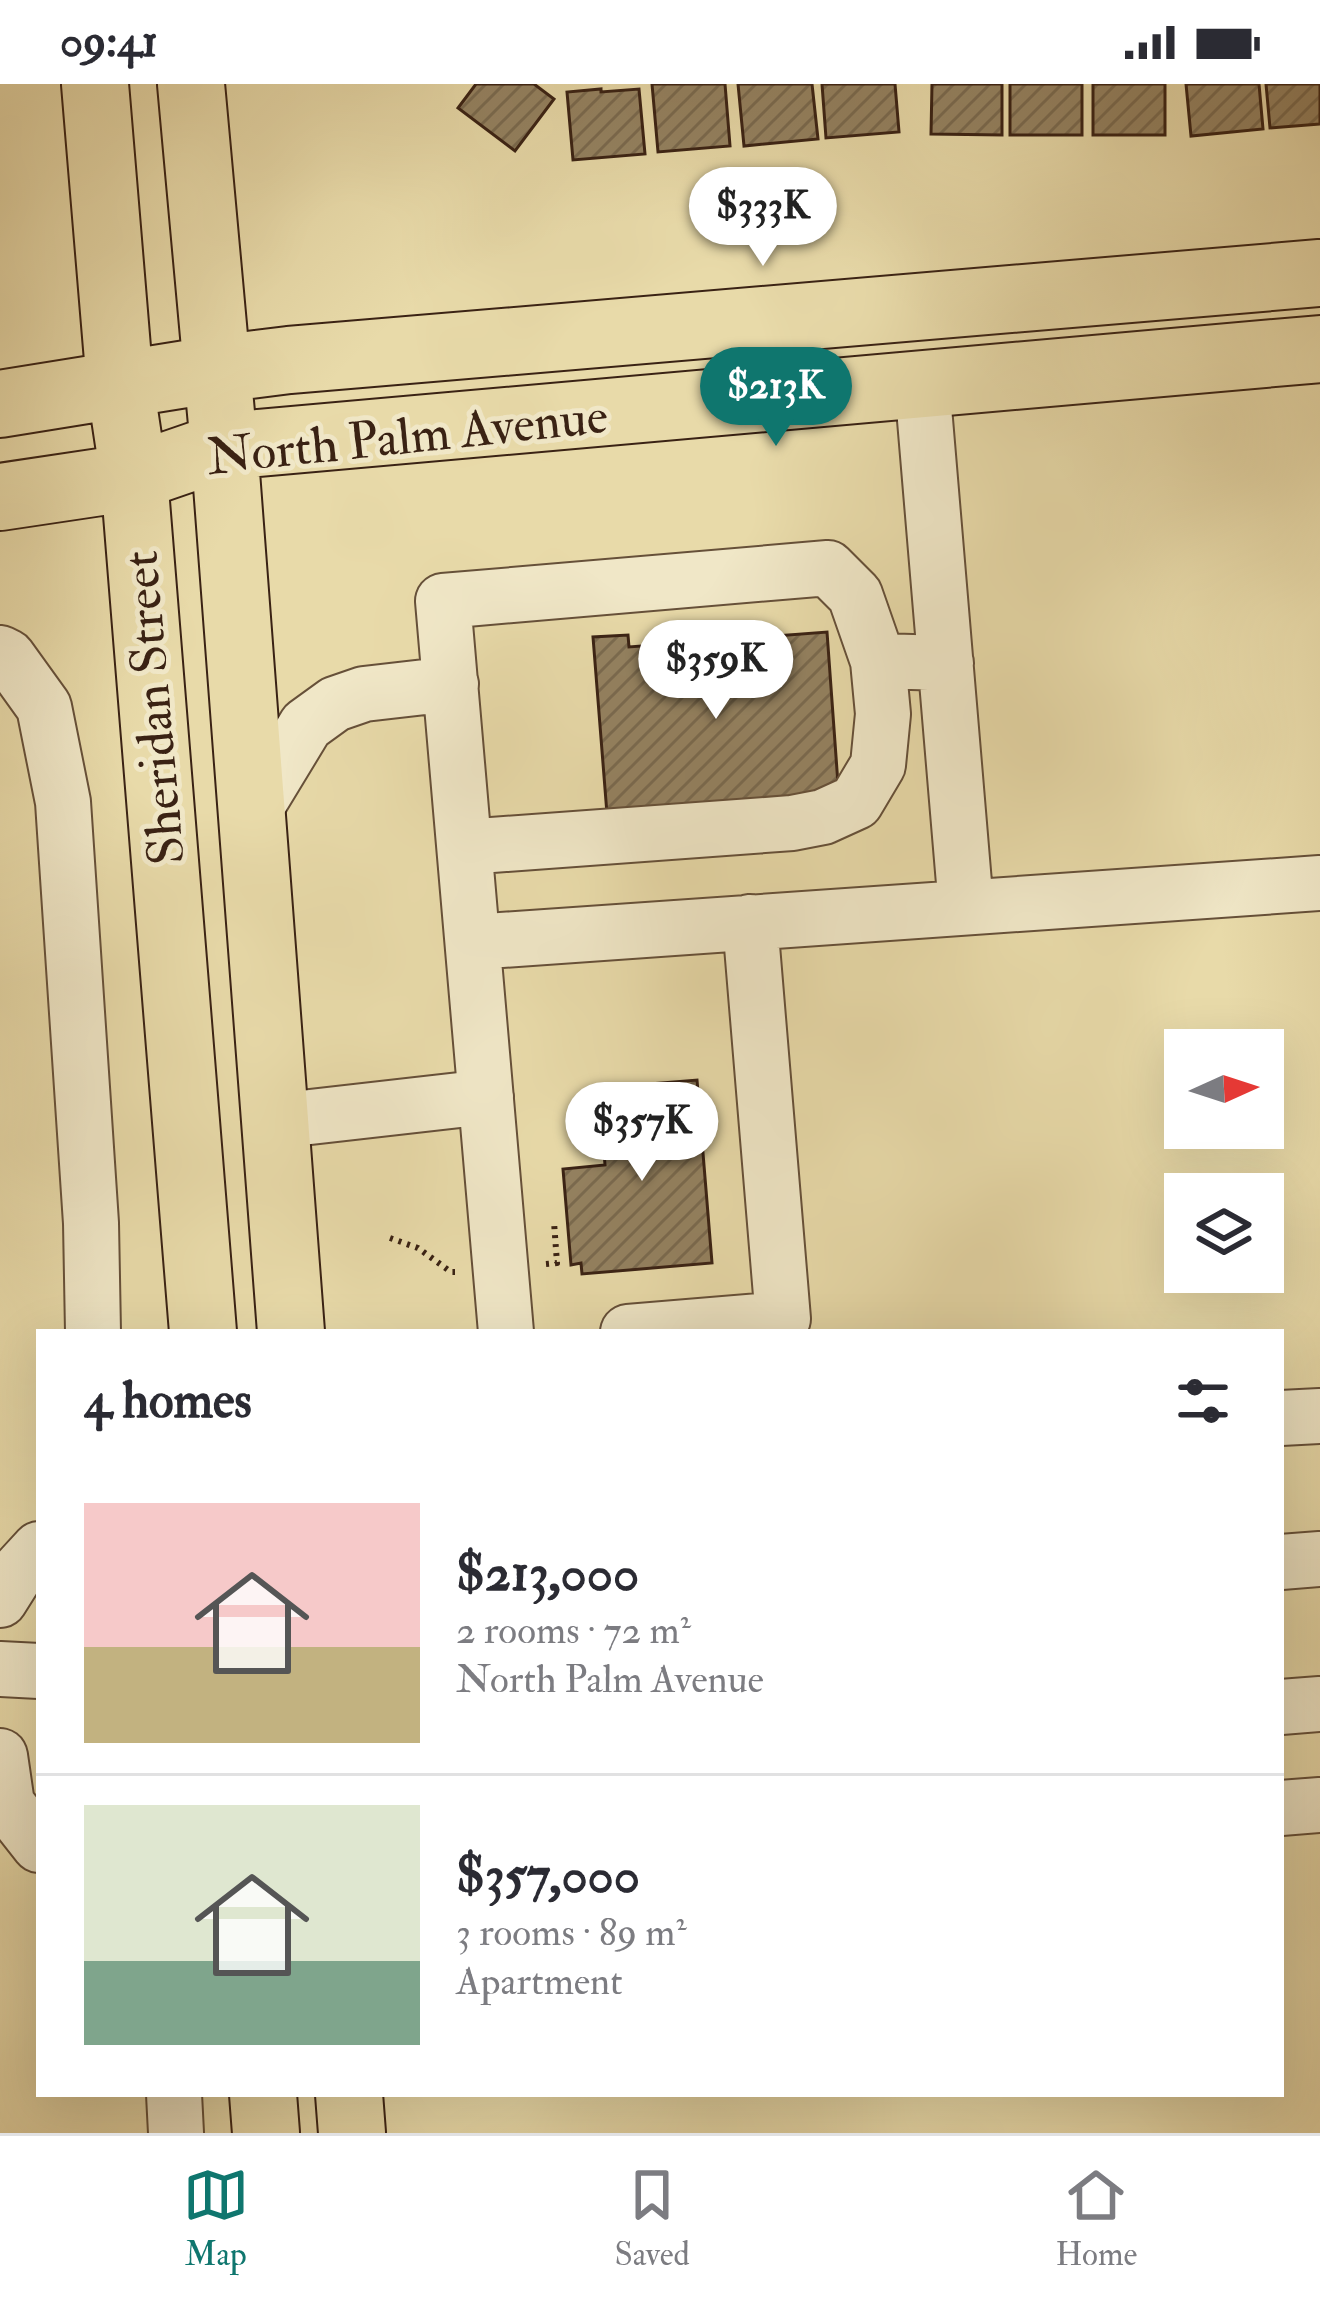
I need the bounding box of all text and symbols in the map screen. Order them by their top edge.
text: 09:41 [60,14,158,70]
pin: $333K [679,167,847,269]
text: $333K [716,181,810,230]
pin: $213K [692,347,860,449]
text: $213K [727,361,825,410]
street label: North Palm Avenue [204,384,611,490]
street label: Sheridan Street [108,548,200,867]
pin: $359K [632,620,800,722]
text: $359K [665,634,767,683]
north arrow [1164,1029,1284,1149]
map controls [1164,1029,1284,1293]
pin: $357K [558,1082,726,1184]
text: $357K [592,1096,692,1145]
button: layers [1164,1173,1284,1293]
icon: filters [1170,1368,1236,1434]
text: 4 homes [84,1369,252,1433]
text: $213,000 [456,1542,639,1606]
icon: home [180,1551,324,1695]
text: 2 rooms · 72 m² [456,1606,691,1655]
text: North Palm Avenue [456,1655,764,1704]
text: $357,000 [456,1844,640,1908]
icon: home [180,1853,324,1997]
text: 3 rooms · 89 m² [456,1908,687,1957]
text: Apartment [456,1957,623,2006]
tab: Map [183,2162,249,2275]
tab: Saved [614,2162,690,2275]
tab: Home [1055,2162,1137,2275]

